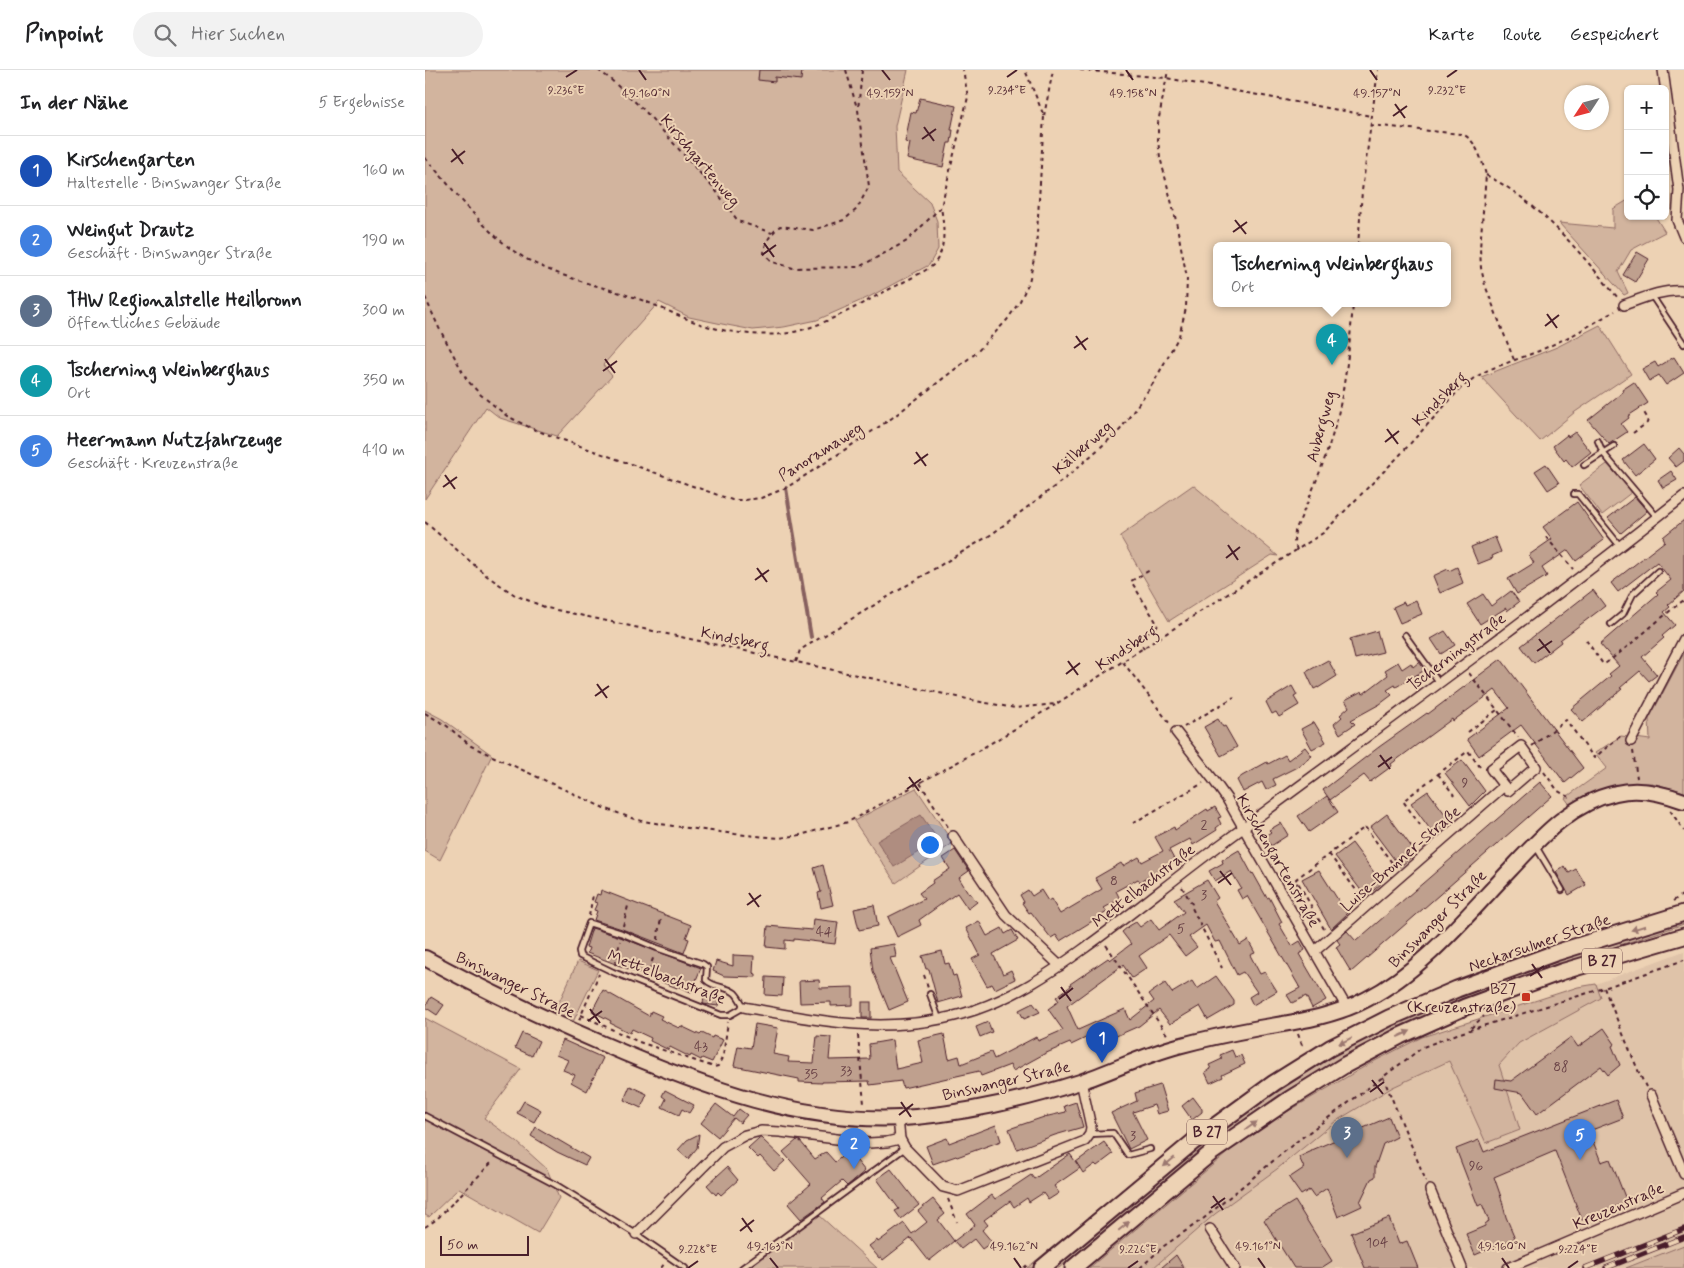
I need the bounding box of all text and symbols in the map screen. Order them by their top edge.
search box [133,12,483,57]
text: Pinpoint [25,19,103,50]
icon: search [151,21,179,49]
text: Hier suchen [191,22,285,47]
text: Karte [1429,23,1475,47]
text: Route [1503,23,1542,47]
text: Gespeichert [1570,23,1659,47]
text: 9.236°E [548,83,584,99]
text: 9.234°E [988,83,1026,99]
text: 9.232°E [1428,83,1466,99]
north arrow [1564,85,1609,130]
map controls [1624,85,1669,220]
button: + [1624,85,1669,130]
text: 49.160°N [622,86,670,102]
text: 49.159°N [866,86,914,102]
text: 49.158°N [1109,86,1157,102]
text: 49.157°N [1353,86,1401,102]
text: In der Nähe [20,89,128,117]
text: 5 Ergebnisse [319,92,405,113]
street label: Kirschgartenweg [654,110,745,212]
button: − [1624,130,1669,175]
text: Kirschengarten [67,148,195,173]
text: 1 [32,160,40,181]
text: 160 m [362,160,405,181]
text: Haltestelle · Binswanger Straße [67,173,282,194]
button: locate [1624,175,1669,220]
text: Weingut Drautz [67,218,194,243]
text: 2 [32,230,40,251]
text: 190 m [362,230,405,251]
popup [1213,242,1451,307]
text: Geschäft · Binswanger Straße [67,243,272,264]
text: Tscherning Weinberghaus [1231,252,1433,277]
text: Ort [1231,277,1254,298]
text: THW Regionalstelle Heilbronn [67,288,302,313]
text: 3 [32,300,40,321]
text: 300 m [362,300,405,321]
text: Öffentliches Gebäude [67,313,221,334]
pin: 4 [1316,324,1348,365]
text: Tscherning Weinberghaus [67,358,269,383]
street label: Kindsberg [1408,367,1473,432]
text: 4 [31,370,41,391]
text: 350 m [363,370,405,391]
text: Ort [67,383,91,404]
street label: Aubergweg [1302,388,1342,465]
street label: Kälberweg [1049,417,1118,481]
street label: Panoramaweg [775,418,867,487]
text: Heermann Nutzfahrzeuge [67,428,282,453]
text: 5 [31,440,41,461]
text: 410 m [362,440,405,461]
text: Geschäft · Kreuzenstraße [67,453,238,474]
street label: Tscherningstraße [1403,608,1511,696]
street label: Kindsberg [1092,621,1162,677]
street label: Kindsberg [699,622,771,658]
house number: 9 [1462,774,1469,792]
street label: Kirschengartenstraße [1230,790,1324,932]
street label: Luise-Bronner-Straße [1337,801,1465,917]
house number: 2 [1201,816,1208,834]
your location [917,832,943,858]
street label: Mettelbachstraße [1088,839,1200,933]
street label: Binswanger Straße [1384,865,1492,973]
house number: 8 [1110,872,1118,890]
house number: 3 [1201,886,1207,904]
street label: Neckarsulmer Straße [1466,909,1613,978]
house number: 5 [1177,920,1185,938]
house number: 44 [816,923,833,941]
one-way arrow [1630,924,1645,932]
street label: Mettelbachstraße [604,945,729,1010]
street label: Binswanger Straße [452,947,579,1024]
road number: B 27 [1582,948,1622,974]
place label: B27 (Kreuzenstraße) [1407,979,1516,1018]
marker: B27 (Kreuzenstraße) [1520,991,1532,1003]
pin: 1 [1086,1022,1118,1063]
one-way arrow [1397,1030,1411,1038]
one-way arrow [1338,1037,1353,1045]
house number: 43 [694,1038,708,1056]
street label: Binswanger Straße [940,1057,1073,1107]
house number: 88 [1553,1058,1569,1076]
house number: 33 [840,1062,852,1080]
house number: 35 [804,1065,818,1083]
pin: 3 [1331,1117,1363,1158]
pin: 5 [1564,1119,1596,1160]
road number: B 27 [1187,1120,1227,1144]
one-way arrow [1245,1121,1258,1131]
house number: 3 [1130,1127,1136,1145]
pin: 2 [838,1128,870,1169]
one-way arrow [1162,1157,1175,1168]
house number: 96 [1469,1157,1484,1175]
street label: Kreuzenstraße [1570,1178,1667,1235]
one-way arrow [1117,1220,1130,1231]
scale bar [440,1233,529,1256]
house number: 104 [1366,1234,1388,1252]
text: 50 m [447,1236,478,1254]
text: 49.163°N [747,1239,793,1255]
text: 49.162°N [990,1239,1038,1255]
text: 49.161°N [1235,1239,1281,1255]
text: 49.160°N [1478,1239,1526,1255]
text: 9.228°E [679,1242,717,1258]
text: 9.226°E [1119,1242,1157,1258]
text: 9.224°E [1558,1242,1598,1258]

